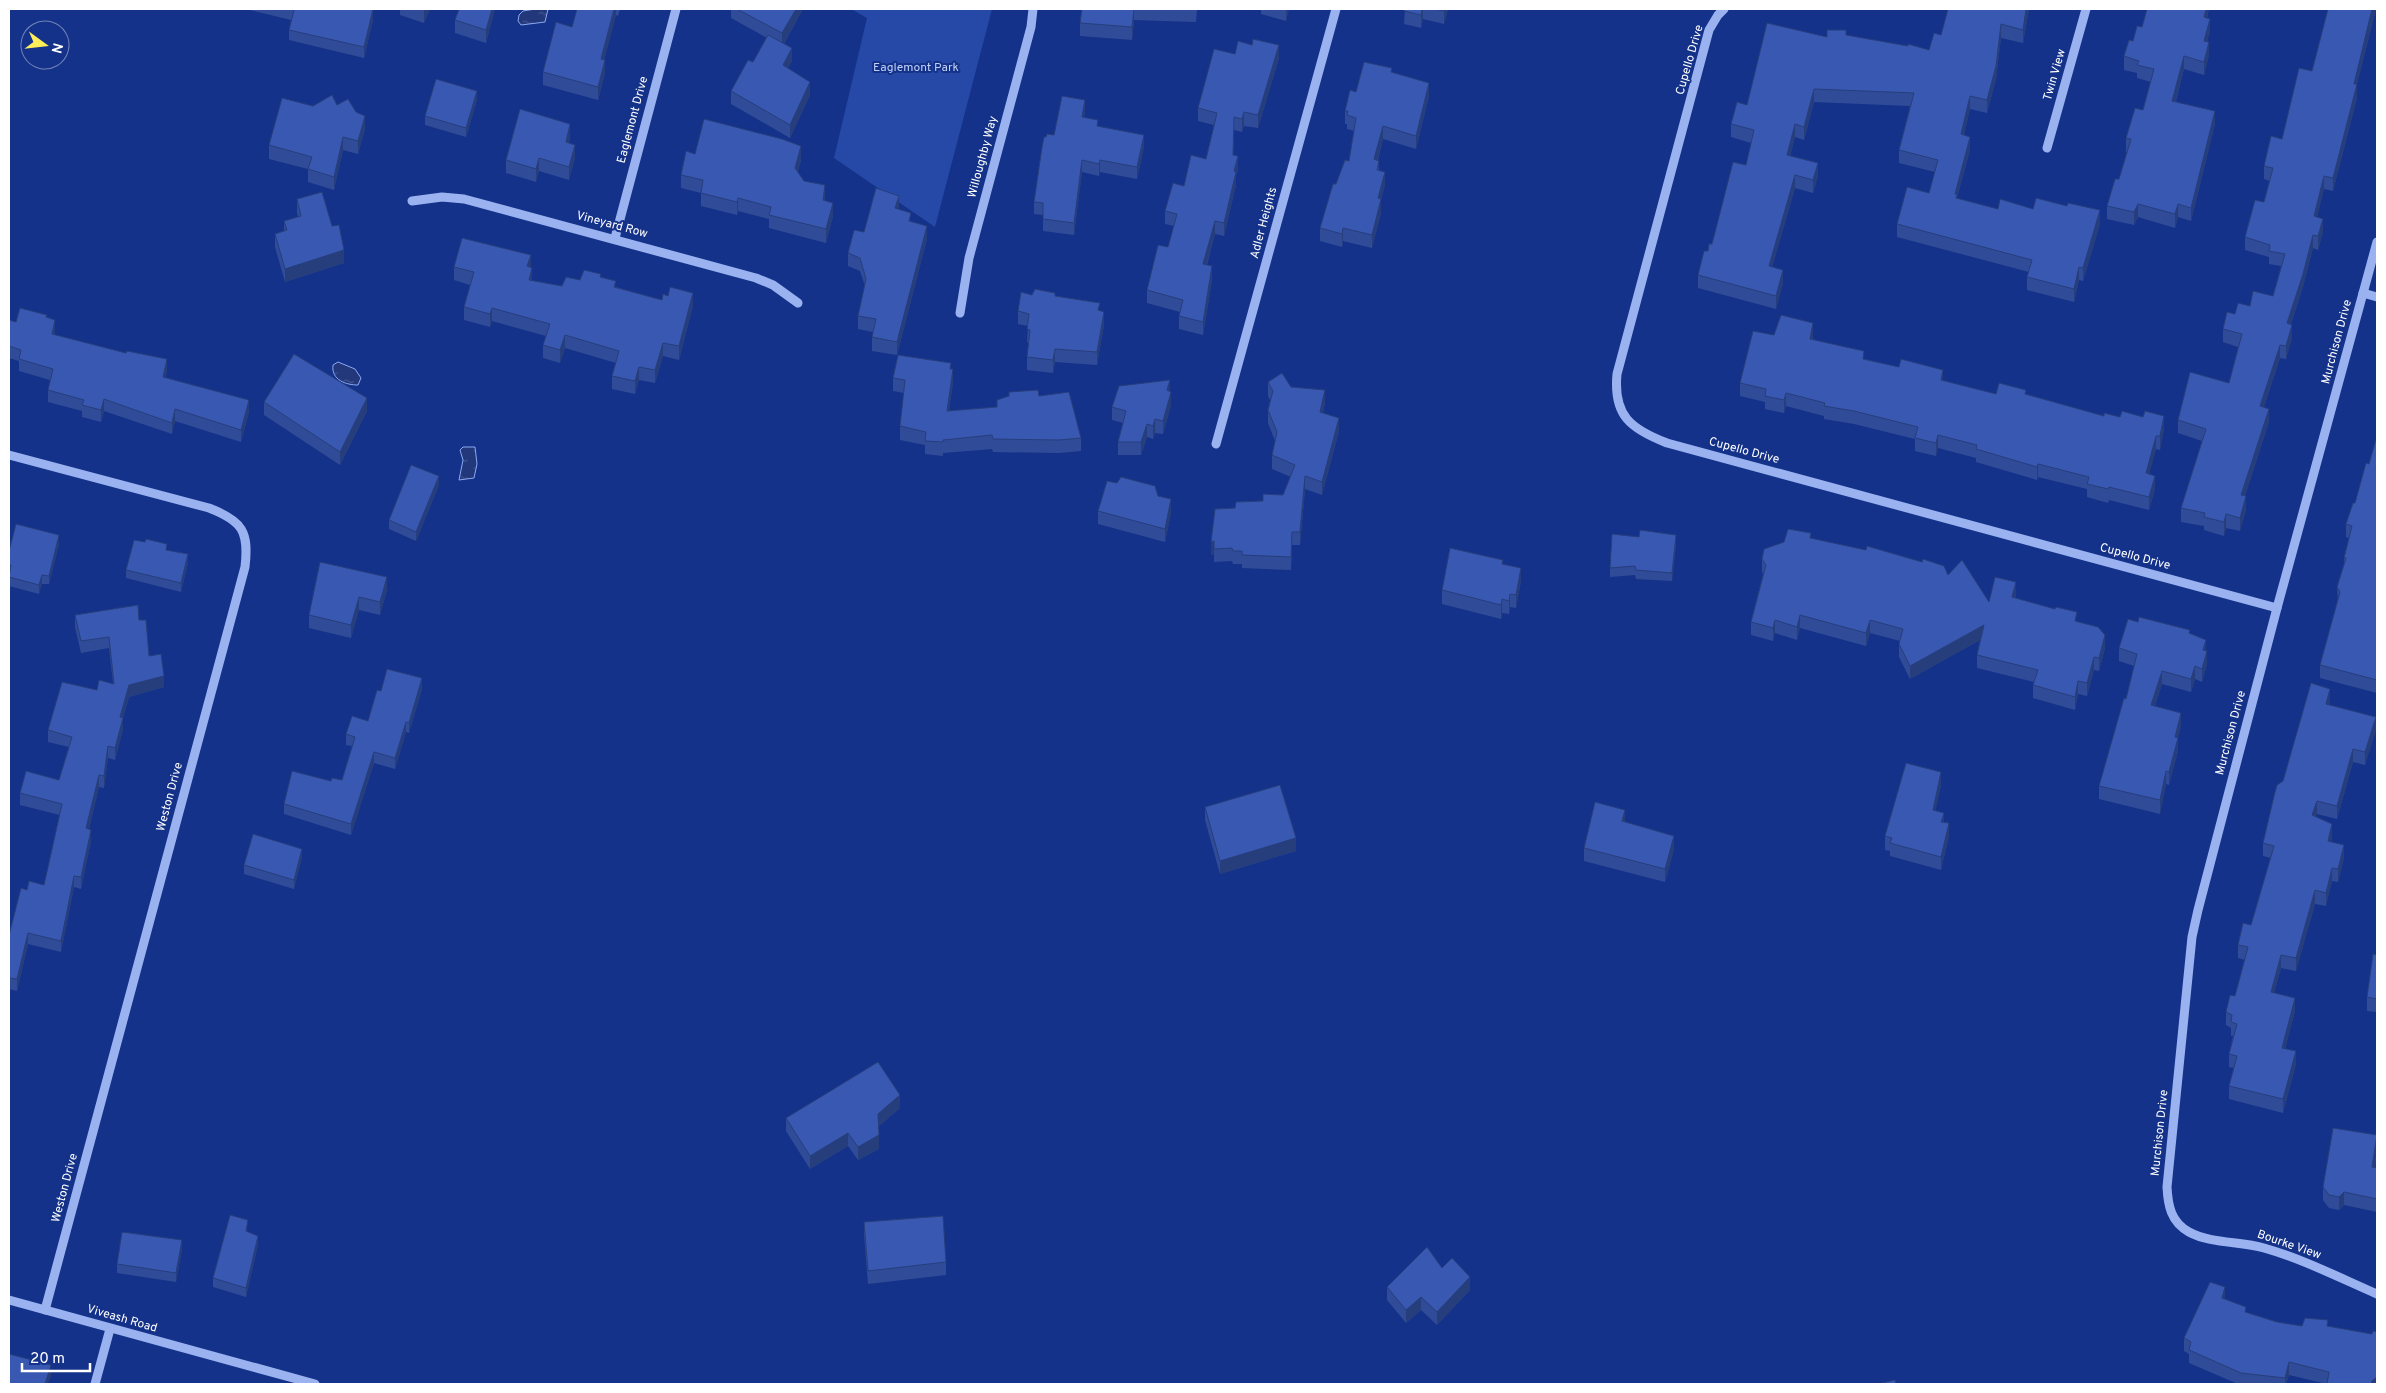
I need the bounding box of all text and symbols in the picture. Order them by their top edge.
north arrow [20,20,70,70]
street label: Cupello Drive [1672,23,1708,97]
text: N [47,41,66,55]
street label: Twin View [2040,47,2070,103]
park label: Eaglemont Park [873,60,959,76]
street label: Eaglemont Drive [614,75,652,165]
street label: Willoughby Way [964,114,1002,200]
street label: Adler Heights [1247,186,1281,260]
street label: Vineyard Row [574,208,650,242]
street label: Murchison Drive [2318,298,2356,386]
street label: Cupello Drive [1707,434,1781,468]
street label: Cupello Drive [2098,540,2172,574]
street label: Murchison Drive [2212,689,2250,777]
street label: Weston Drive [153,761,187,833]
street label: Murchison Drive [2148,1089,2172,1177]
street label: Weston Drive [48,1152,82,1224]
street label: Bourke View [2255,1227,2324,1264]
street label: Viveash Road [85,1301,159,1337]
scale bar [22,1340,90,1372]
text: 20 m [30,1350,65,1369]

